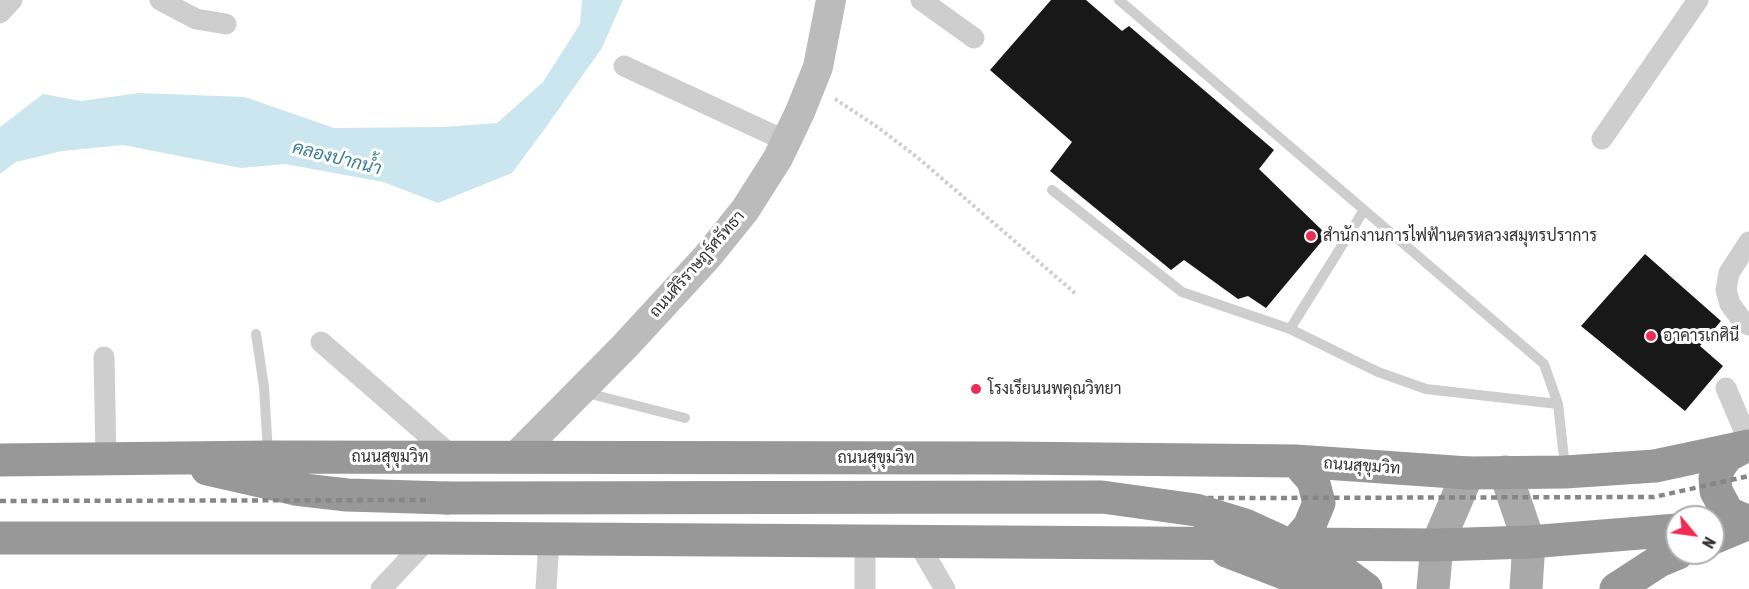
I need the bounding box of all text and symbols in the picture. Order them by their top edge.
water label: คลองปากน้ำ [290,136,384,180]
street label: ถนนศิริราษฎร์ศรัทธา [645,207,749,321]
place label: สำนักงานการไฟฟ้านครหลวงสมุทรปราการ [1323,226,1597,246]
marker: สำนักงานการไฟฟ้านครหลวงสมุทรปราการ [1304,229,1318,243]
place label: อาคารเกศินี [1663,326,1739,346]
marker: อาคารเกศินี [1644,329,1658,343]
place label: โรงเรียนนพคุณวิทยา [988,379,1121,399]
marker: โรงเรียนนพคุณวิทยา [969,382,983,396]
street label: ถนนสุขุมวิท [352,447,428,467]
street label: ถนนสุขุมวิท [838,448,914,468]
street label: ถนนสุขุมวิท [1323,454,1401,478]
north arrow [1665,505,1725,565]
text: N [1699,534,1719,551]

